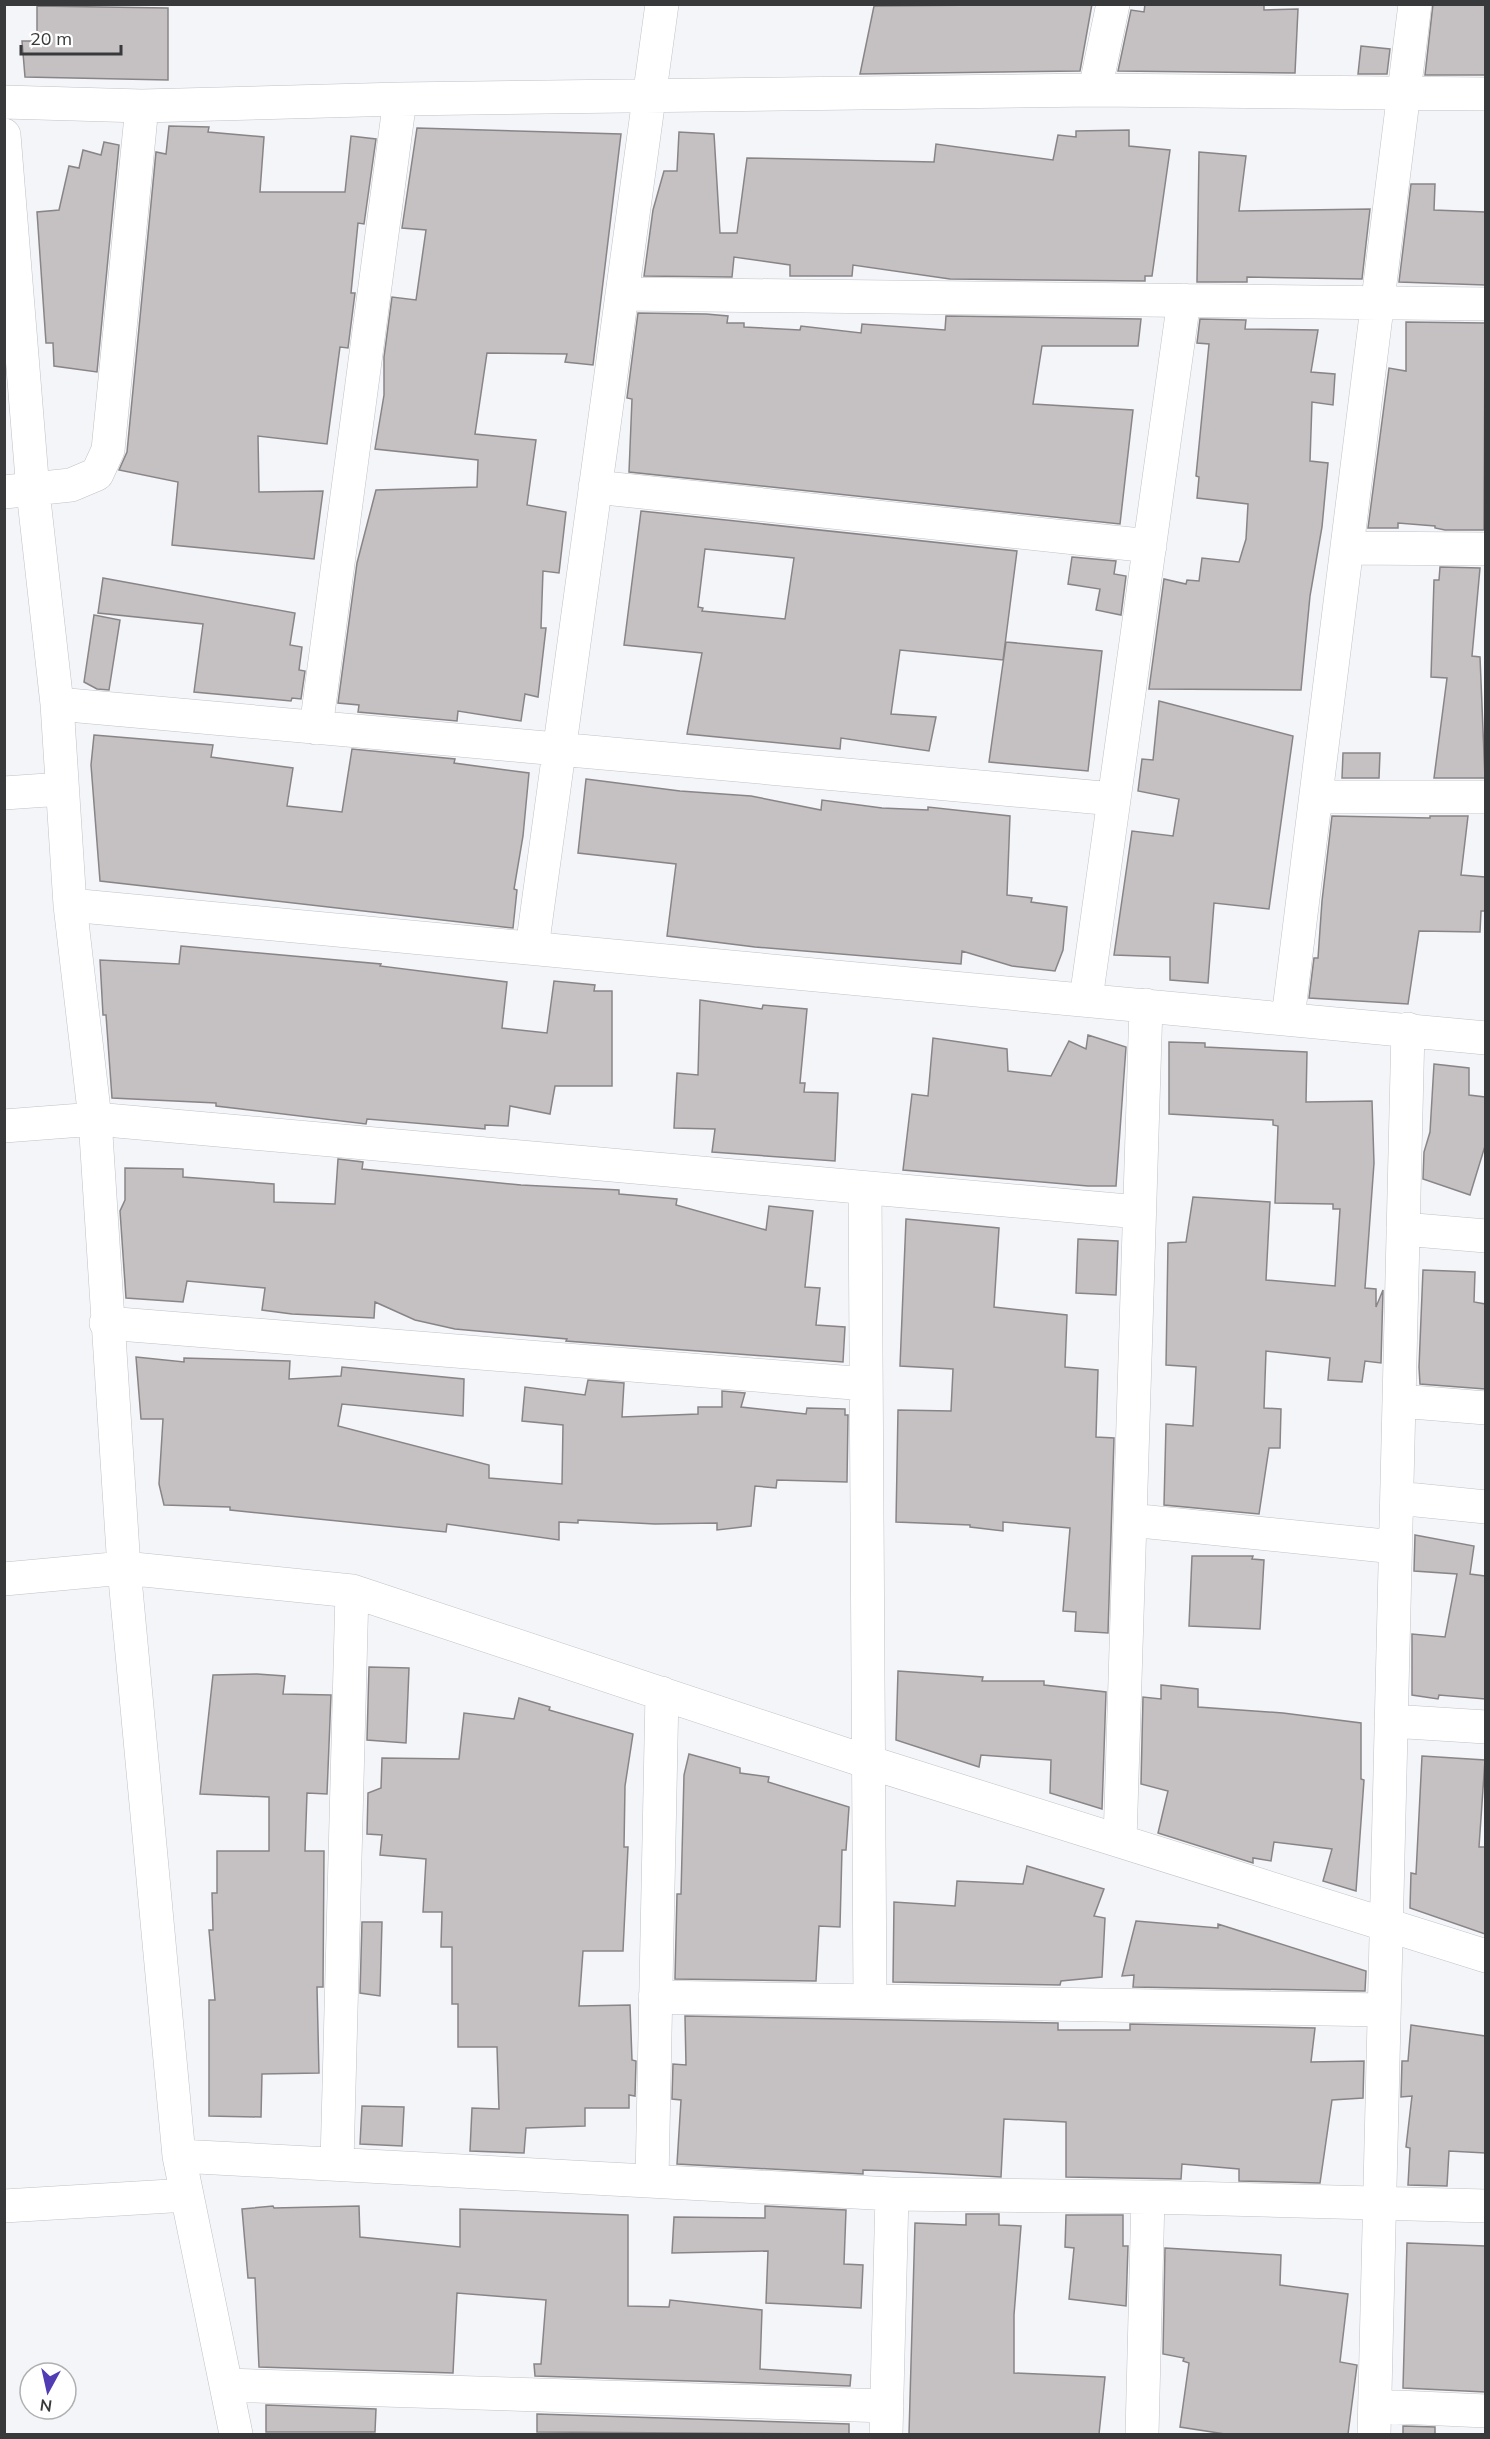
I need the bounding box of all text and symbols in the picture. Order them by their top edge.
scale bar [21,18,122,56]
text: 20 m [30,27,72,50]
north arrow [18,2361,78,2421]
text: N [39,2395,53,2417]

